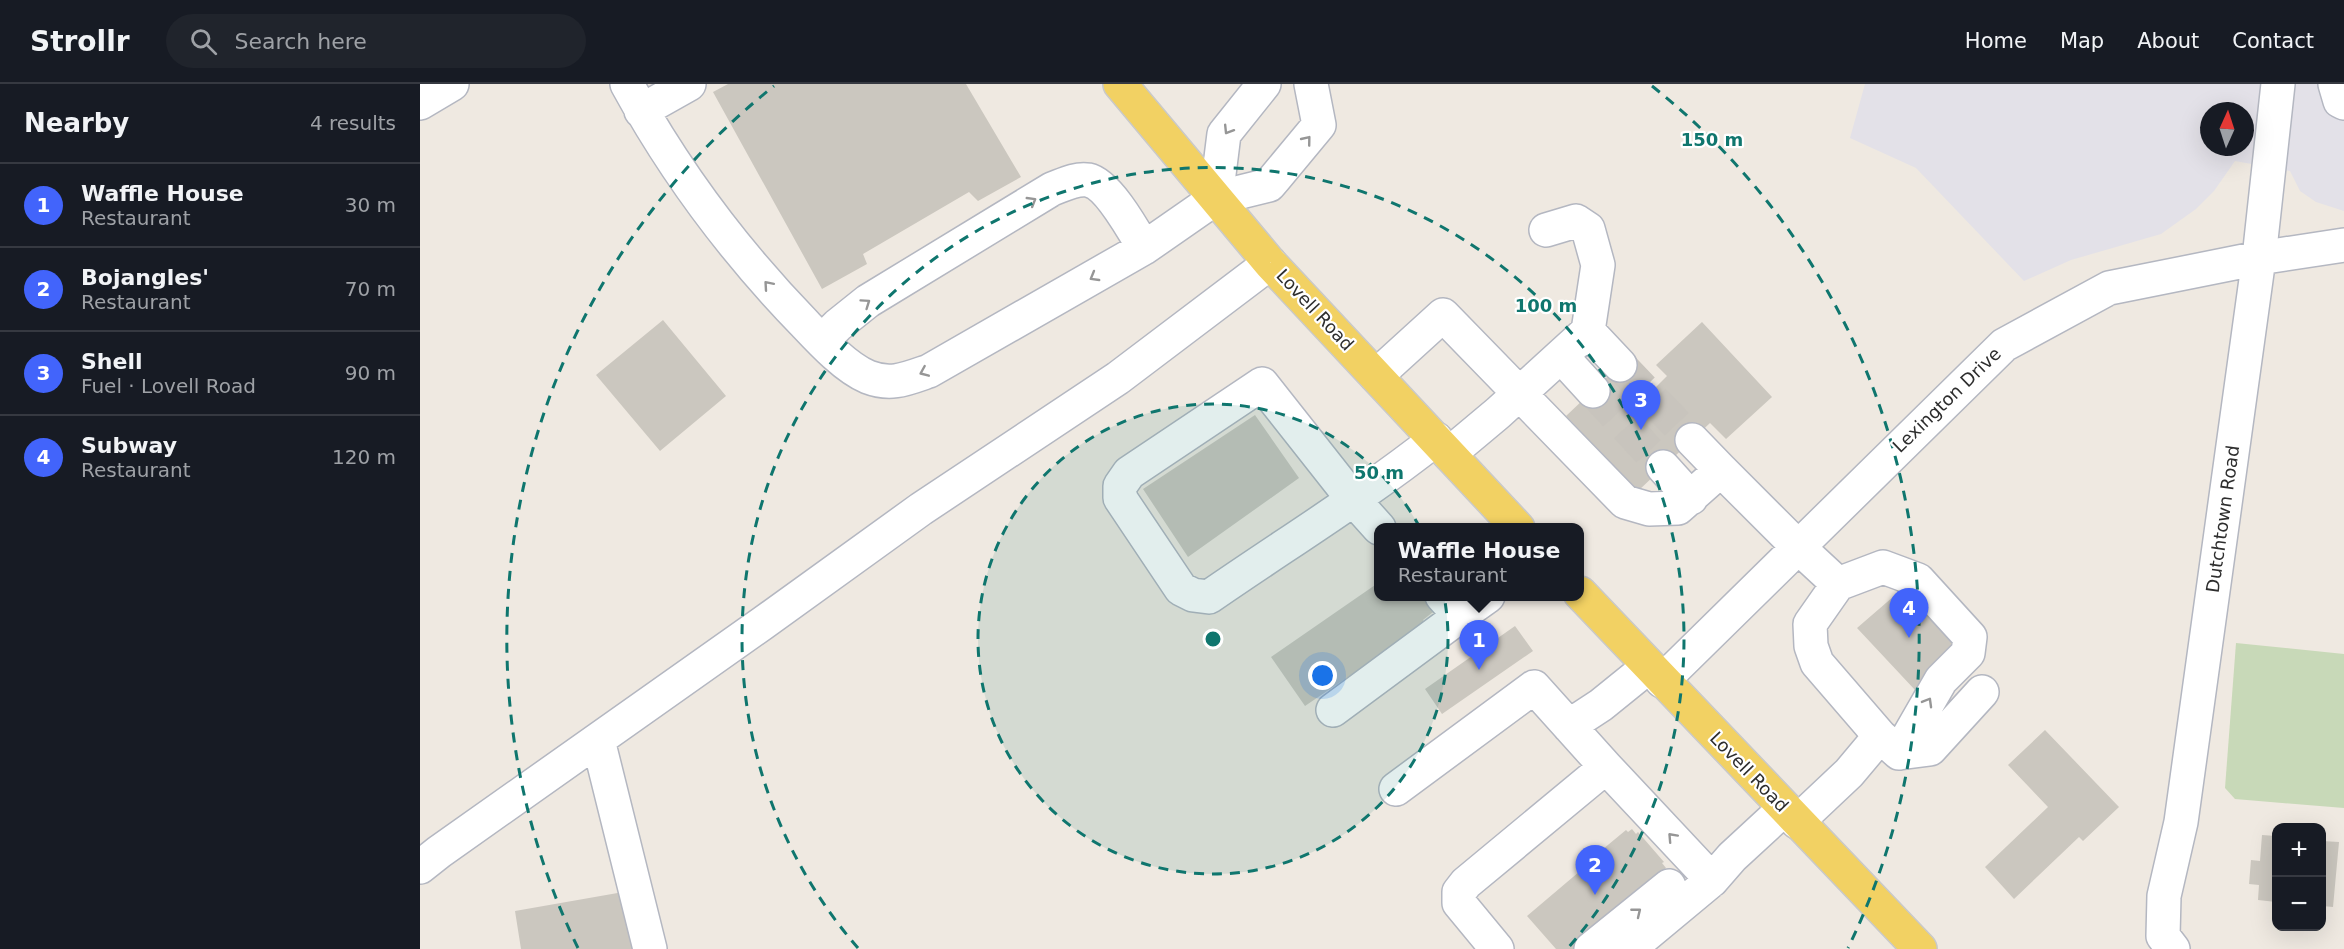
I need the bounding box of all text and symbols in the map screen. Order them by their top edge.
search box [166,14,586,68]
text: Strollr [30,25,130,58]
icon: search [187,25,220,58]
text: Search here [235,29,367,54]
text: Home [1965,29,2027,53]
text: Map [2060,29,2104,53]
text: About [2137,29,2199,53]
text: Contact [2232,29,2314,53]
north arrow [2200,102,2254,156]
text: Nearby [24,108,129,138]
text: 4 results [310,111,396,135]
one-way arrow [1224,124,1236,134]
text: 150 m [1681,129,1743,150]
one-way arrow [1299,136,1310,147]
text: Waffle House [81,181,244,206]
text: 1 [37,193,50,217]
text: 30 m [345,193,396,217]
one-way arrow [1026,197,1036,208]
text: Restaurant [81,206,191,230]
text: Bojangles' [81,265,209,290]
street label: Lovell Road [1272,265,1358,355]
one-way arrow [1089,270,1100,281]
text: 2 [37,277,50,301]
text: 70 m [345,277,396,301]
one-way arrow [764,281,775,292]
text: Restaurant [81,290,191,314]
text: 100 m [1515,295,1577,316]
one-way arrow [859,299,870,310]
street label: Lexington Drive [1888,343,2005,457]
text: Shell [81,349,143,374]
text: 3 [37,361,50,385]
text: 90 m [345,361,396,385]
one-way arrow [919,365,930,377]
text: Fuel · Lovell Road [81,374,256,398]
pin: 3 [1622,380,1660,430]
text: Subway [81,433,177,458]
street label: Dutchtown Road [2202,444,2243,594]
text: 4 [37,445,50,469]
text: 120 m [332,445,396,469]
text: Restaurant [81,458,191,482]
text: 50 m [1354,462,1404,483]
popup [1374,523,1584,601]
text: Waffle House [1398,538,1560,563]
text: Restaurant [1398,563,1507,587]
pin: 4 [1890,588,1928,638]
pin: 1 [1460,620,1498,670]
centre of rings [1203,629,1223,649]
your location [1308,661,1337,690]
one-way arrow [1921,698,1933,708]
street label: Lovell Road [1706,727,1793,816]
map controls [2272,823,2326,931]
button: + [2272,823,2326,877]
one-way arrow [1668,834,1679,844]
pin: 2 [1576,846,1614,895]
button: − [2272,877,2326,931]
one-way arrow [1630,908,1641,919]

